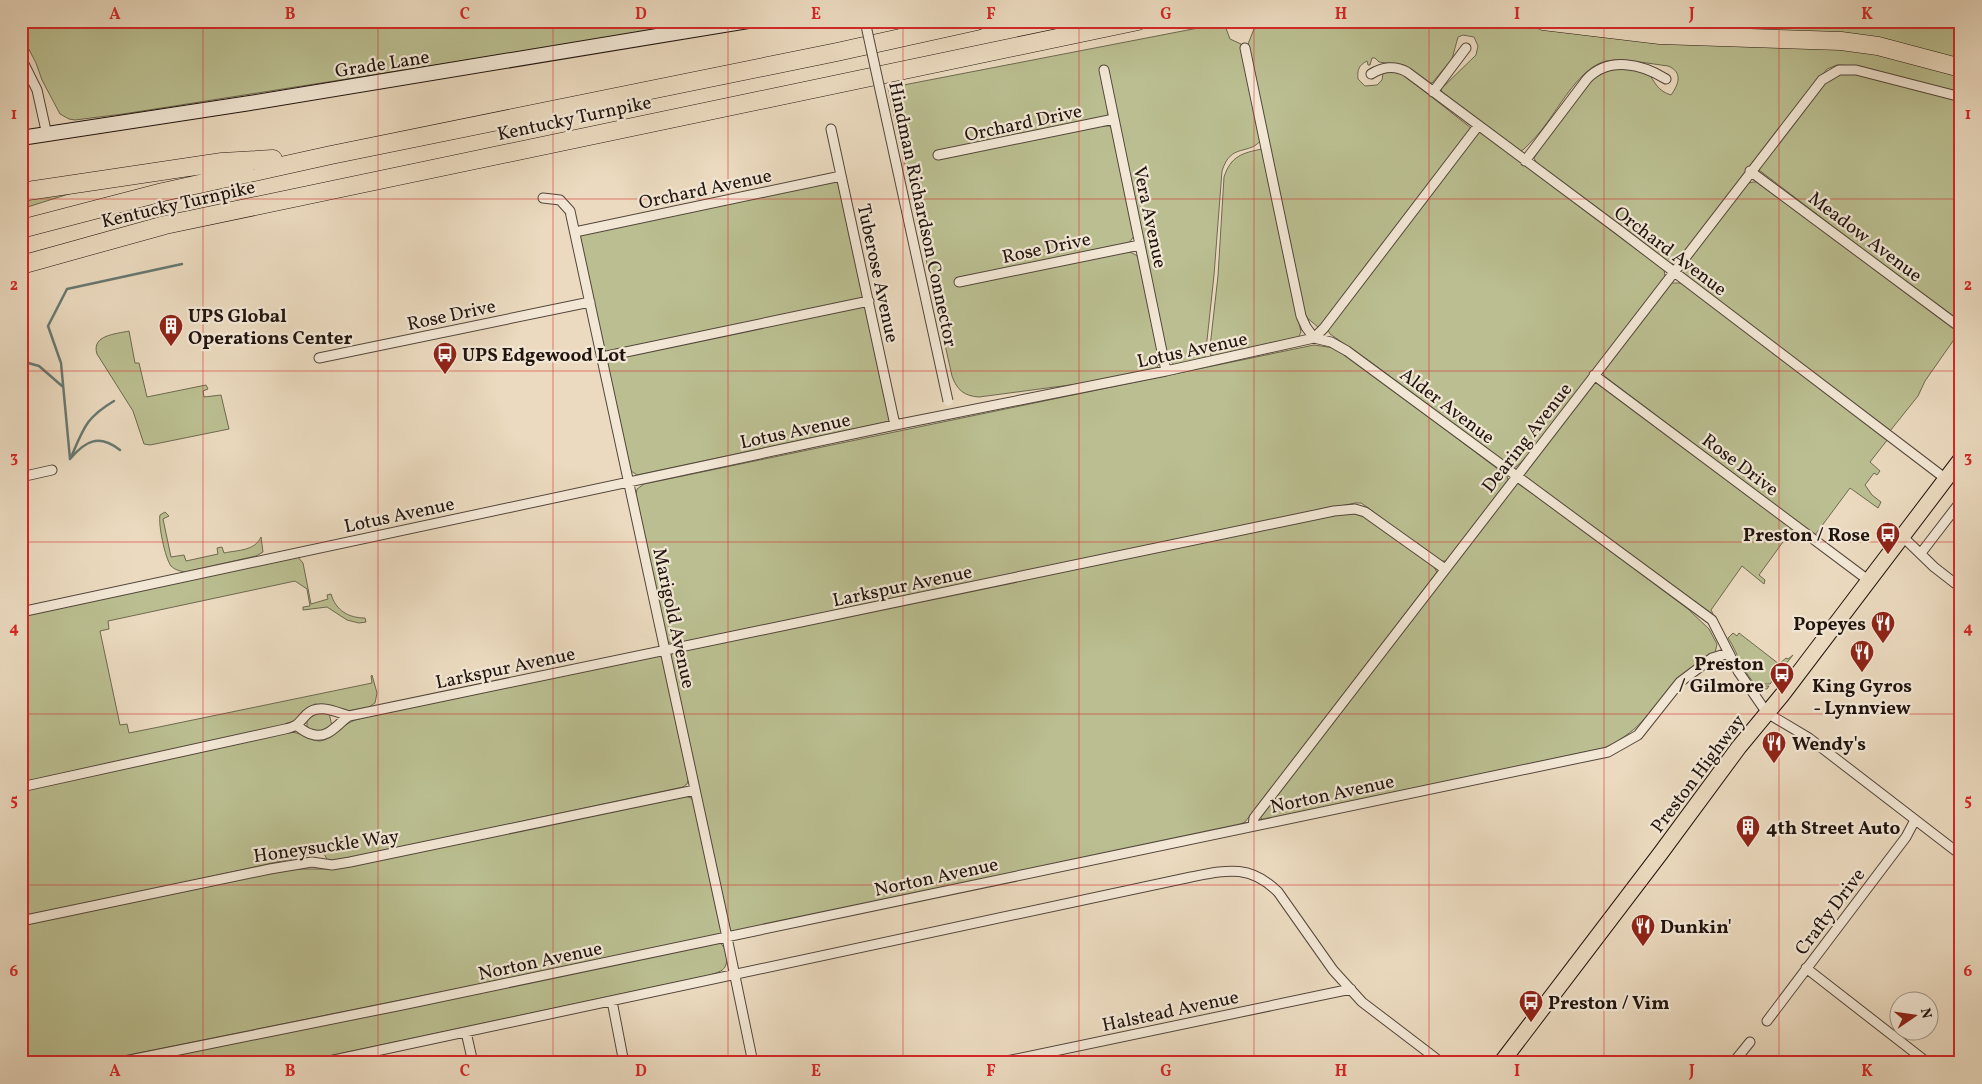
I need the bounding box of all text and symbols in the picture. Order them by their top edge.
text: A [109,4,121,26]
text: B [285,4,296,26]
text: C [460,4,470,26]
text: D [635,4,647,26]
text: E [811,4,821,26]
text: F [986,4,996,26]
text: G [1160,4,1172,26]
text: H [1335,4,1347,26]
text: I [1514,4,1520,26]
text: J [1688,4,1695,26]
text: K [1861,4,1873,26]
street label: Grade Lane [333,45,431,85]
street label: Hindman Richardson Connector [881,79,963,349]
street label: Kentucky Turnpike [495,90,654,148]
street label: Orchard Drive [962,99,1085,149]
text: 1 [11,104,17,126]
text: 1 [1965,104,1971,126]
street label: Orchard Avenue [637,163,774,217]
street label: Vera Avenue [1126,164,1173,271]
street label: Kentucky Turnpike [99,175,258,235]
street label: Meadow Avenue [1802,186,1927,289]
street label: Orchard Avenue [1608,201,1732,303]
street label: Tuberose Avenue [850,202,904,345]
street label: Rose Drive [1000,227,1093,271]
text: 2 [10,275,18,297]
text: 2 [1964,275,1972,297]
street label: Rose Drive [405,294,498,338]
place label: UPS Global Operations Center [188,304,353,352]
building icon: UPS Global Operations Center [158,313,184,347]
street label: Lotus Avenue [1135,327,1250,375]
bus stop icon: UPS Edgewood Lot [432,341,458,375]
place label: UPS Edgewood Lot [462,343,626,369]
street label: Alder Avenue [1394,362,1500,451]
street label: Dearing Avenue [1476,378,1579,499]
street label: Lotus Avenue [738,408,853,456]
street label: Rose Drive [1696,428,1784,503]
text: 3 [10,447,18,469]
text: 3 [1964,447,1972,469]
street label: Lotus Avenue [342,492,457,540]
bus stop icon: Preston / Rose [1875,521,1901,555]
place label: Preston / Rose [1743,523,1870,549]
street label: Marigold Avenue [645,546,701,691]
street label: Larkspur Avenue [830,559,975,614]
restaurant icon: Popeyes [1870,610,1896,644]
place label: Popeyes [1793,612,1866,638]
text: 4 [9,618,19,640]
text: 4 [1963,618,1973,640]
restaurant icon: King Gyros - Lynnview [1849,639,1875,673]
street label: Larkspur Avenue [433,641,578,696]
place label: Preston / Gilmore [1679,652,1764,700]
bus stop icon: Preston / Gilmore [1769,661,1795,695]
place label: King Gyros - Lynnview [1812,674,1912,722]
street label: Preston Highway [1645,710,1752,839]
restaurant icon: Wendy's [1761,730,1787,764]
place label: Wendy's [1792,732,1866,758]
street label: Norton Avenue [1268,769,1397,821]
text: 5 [10,790,18,812]
text: 5 [1964,790,1972,812]
building icon: 4th Street Auto [1735,814,1761,848]
place label: 4th Street Auto [1766,816,1901,842]
street label: Honeysuckle Way [252,824,401,870]
street label: Norton Avenue [872,852,1001,904]
street label: Crafty Drive [1789,863,1872,961]
restaurant icon: Dunkin' [1630,913,1656,947]
place label: Dunkin' [1660,915,1732,941]
street label: Norton Avenue [476,936,605,988]
text: 6 [10,961,19,983]
text: 6 [1964,961,1973,983]
street label: Halstead Avenue [1100,985,1241,1039]
bus stop icon: Preston / Vim [1518,989,1544,1023]
place label: Preston / Vim [1548,991,1670,1017]
north arrow [1890,992,1940,1042]
text: N [1915,1006,1936,1021]
text: A [109,1061,121,1083]
text: B [285,1061,296,1083]
text: C [460,1061,470,1083]
text: D [635,1061,647,1083]
text: E [811,1061,821,1083]
text: F [986,1061,996,1083]
text: G [1160,1061,1172,1083]
text: H [1335,1061,1347,1083]
text: I [1514,1061,1520,1083]
text: J [1688,1061,1695,1083]
text: K [1861,1061,1873,1083]

